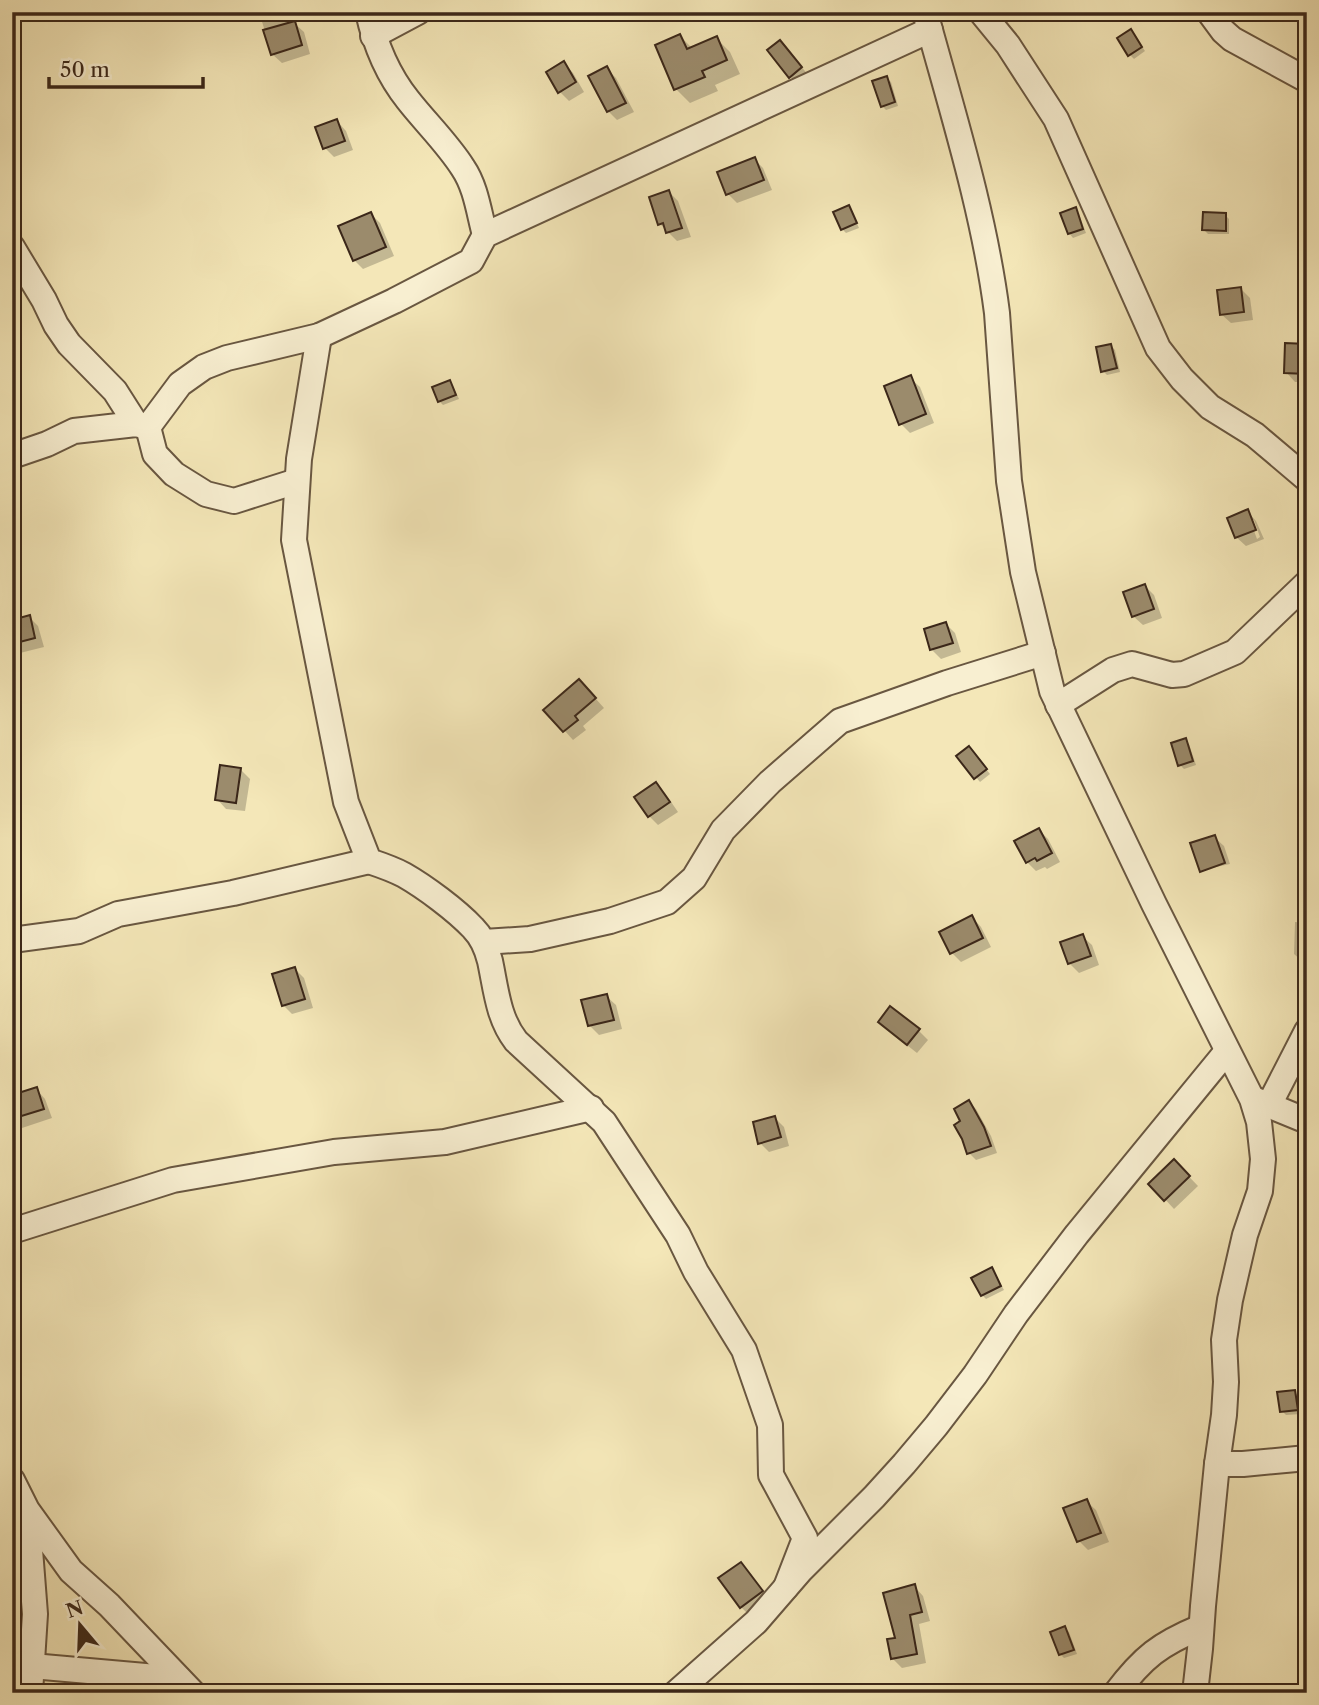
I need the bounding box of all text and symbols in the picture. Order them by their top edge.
scale bar [49,46,203,90]
text: 50 m [60,57,110,82]
north arrow [46,1590,116,1660]
text: N [63,1596,86,1623]

